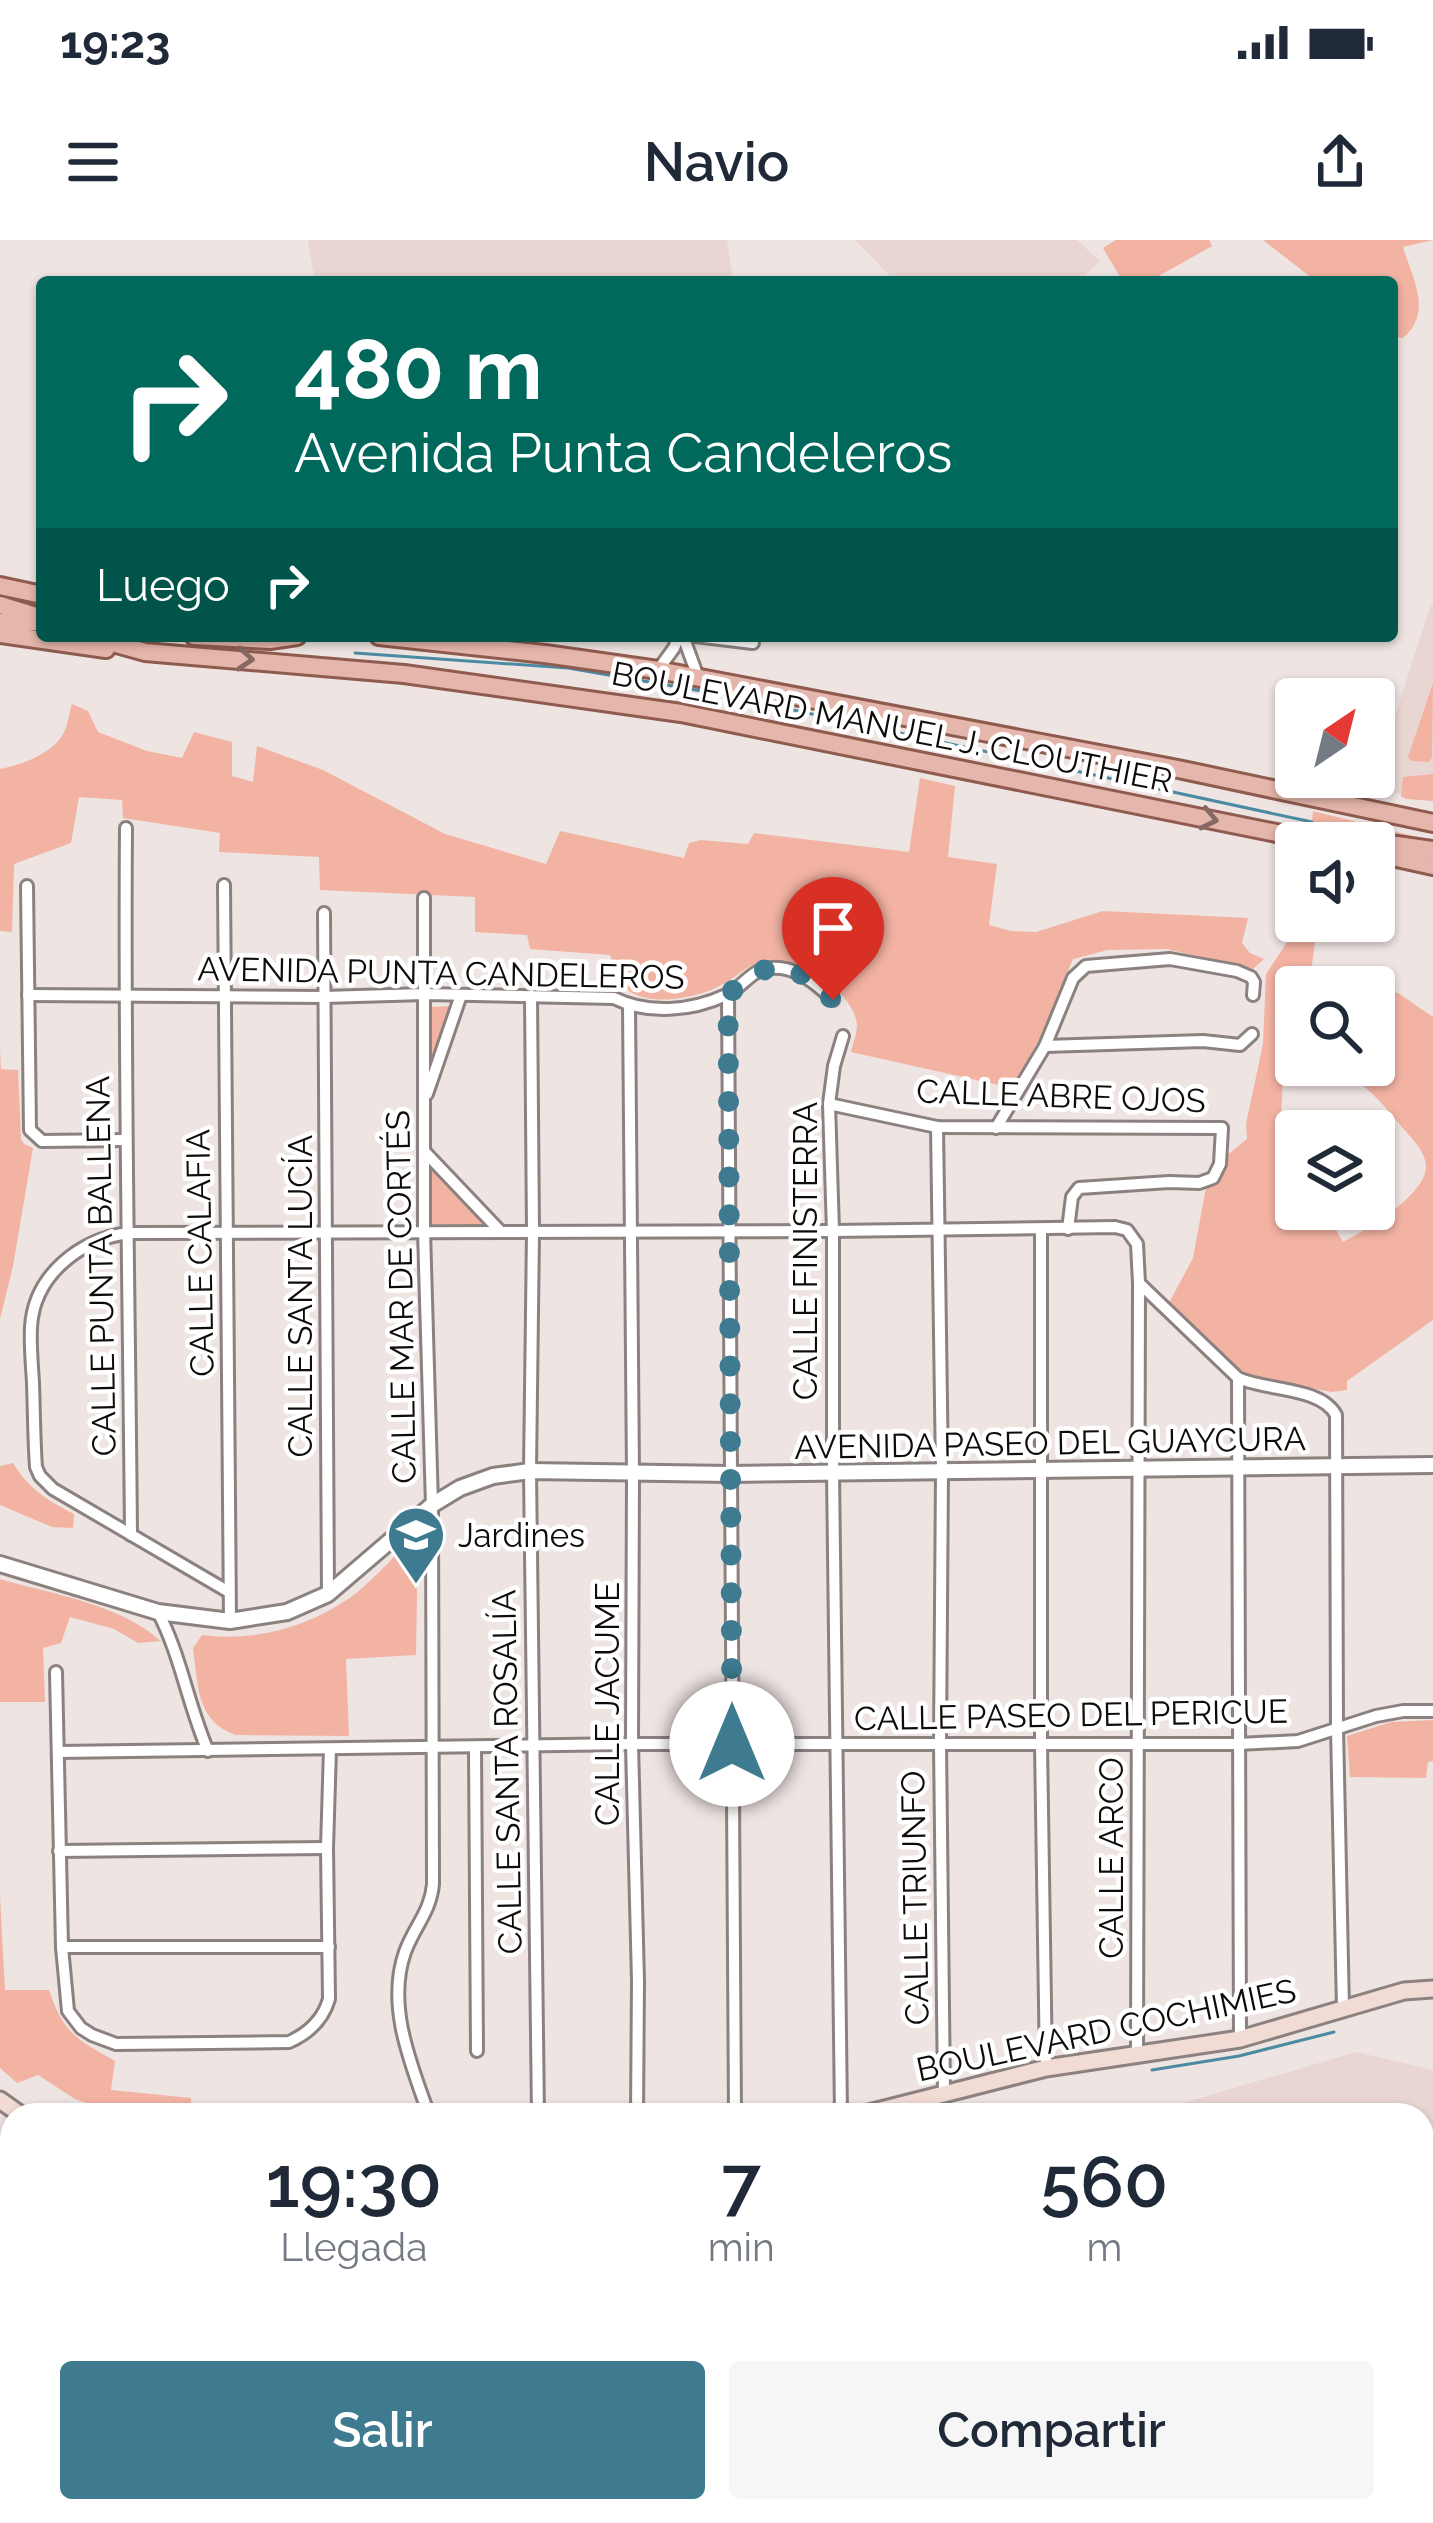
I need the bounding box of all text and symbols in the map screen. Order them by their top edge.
text: 19:23 [60,16,170,69]
icon: menu [60,129,126,195]
icon: share [1307,129,1373,195]
text: Navio [644,130,789,194]
text: 480 m [294,320,543,419]
icon: right [96,324,252,480]
text: Avenida Punta Candeleros [294,421,952,485]
icon: right [254,552,320,618]
text: Luego [96,559,230,612]
one-way arrow [236,646,255,672]
street label: BOULEVARD MANUEL J. CLOUTHIER [608,653,1176,801]
north arrow [1275,678,1395,798]
map controls [1275,678,1395,1230]
one-way arrow [1199,805,1219,831]
button: sound [1275,822,1395,942]
pin [782,877,884,1000]
icon: arrive [800,895,866,961]
street label: AVENIDA PUNTA CANDELEROS [197,949,685,997]
button: search [1275,966,1395,1086]
street label: CALLE ABRE OJOS [916,1071,1206,1121]
street label: CALLE PUNTA BALLENA [78,1076,124,1456]
street label: CALLE FINISTERRA [786,1102,825,1400]
street label: CALLE MAR DE CORTÉS [378,1110,424,1484]
button: layers [1275,1110,1395,1230]
street label: CALLE CALAFIA [178,1129,222,1377]
street label: CALLE SANTA LUCÍA [281,1135,320,1457]
street label: AVENIDA PASEO DEL GUAYCURA [794,1419,1306,1467]
school or university icon: Jardines [385,1504,447,1586]
place label: Jardines [458,1516,585,1555]
street label: CALLE JACUME [588,1582,627,1826]
street label: CALLE SANTA ROSALÍA [484,1589,530,1955]
position arrow [669,1681,795,1807]
street label: CALLE PASEO DEL PERICUE [854,1692,1288,1738]
street label: CALLE ARCO [1092,1757,1131,1959]
street label: CALLE TRIUNFO [893,1770,937,2026]
street label: BOULEVARD COCHIMIES [913,1971,1299,2089]
text: 19:30 [266,2139,442,2224]
text: 7 [722,2139,761,2224]
text: 560 [1041,2139,1168,2224]
text: Llegada [280,2224,427,2270]
text: min [708,2224,775,2270]
text: m [1086,2224,1122,2270]
button: Salir [60,2361,705,2499]
button: Compartir [729,2361,1374,2499]

